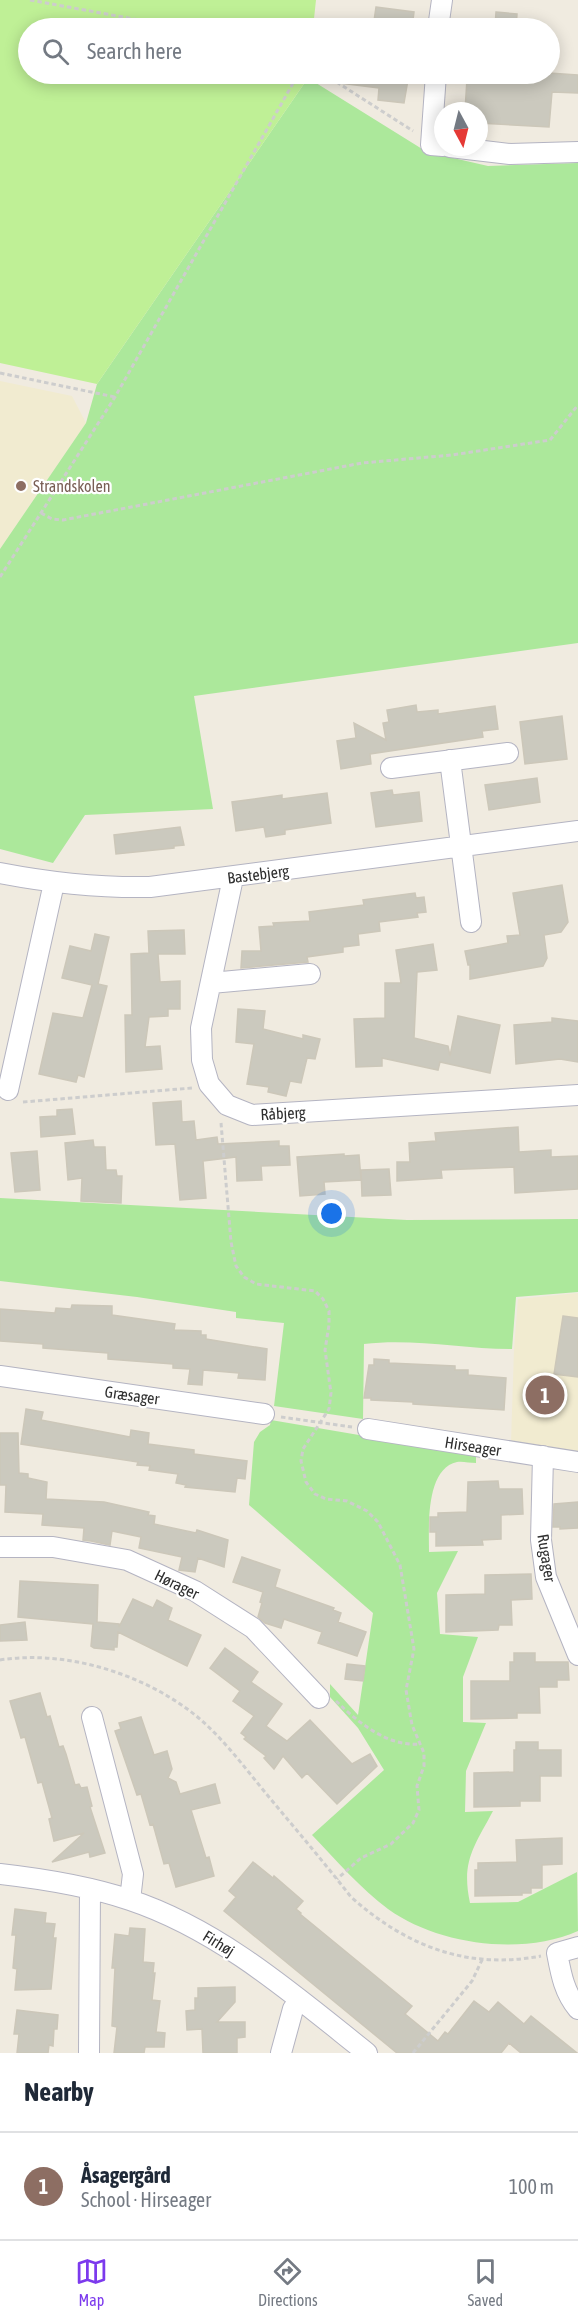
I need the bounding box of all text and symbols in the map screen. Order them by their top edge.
search box [18,18,560,84]
icon: search [39,35,72,68]
text: Search here [87,38,182,64]
north arrow [434,102,488,156]
place label: Strandskolen [33,477,111,495]
marker: Strandskolen [14,479,28,493]
street label: Bastebjerg [226,861,290,888]
street label: Råbjerg [260,1103,306,1124]
your location [317,1199,346,1228]
pin: 1 [526,1372,564,1418]
street label: Græsager [103,1382,161,1409]
street label: Hirseager [443,1433,503,1460]
street label: Rugager [533,1533,560,1584]
street label: Hørager [151,1566,202,1603]
street label: Firhøj [199,1926,238,1960]
text: Nearby [24,2077,94,2107]
text: Åsagergård [81,2162,171,2188]
text: 1 [39,2175,48,2198]
text: 100 m [509,2175,554,2198]
text: School · Hirseager [81,2188,211,2211]
tab: Map [75,2255,108,2309]
tab: Directions [258,2255,318,2309]
tab: Saved [468,2255,503,2309]

